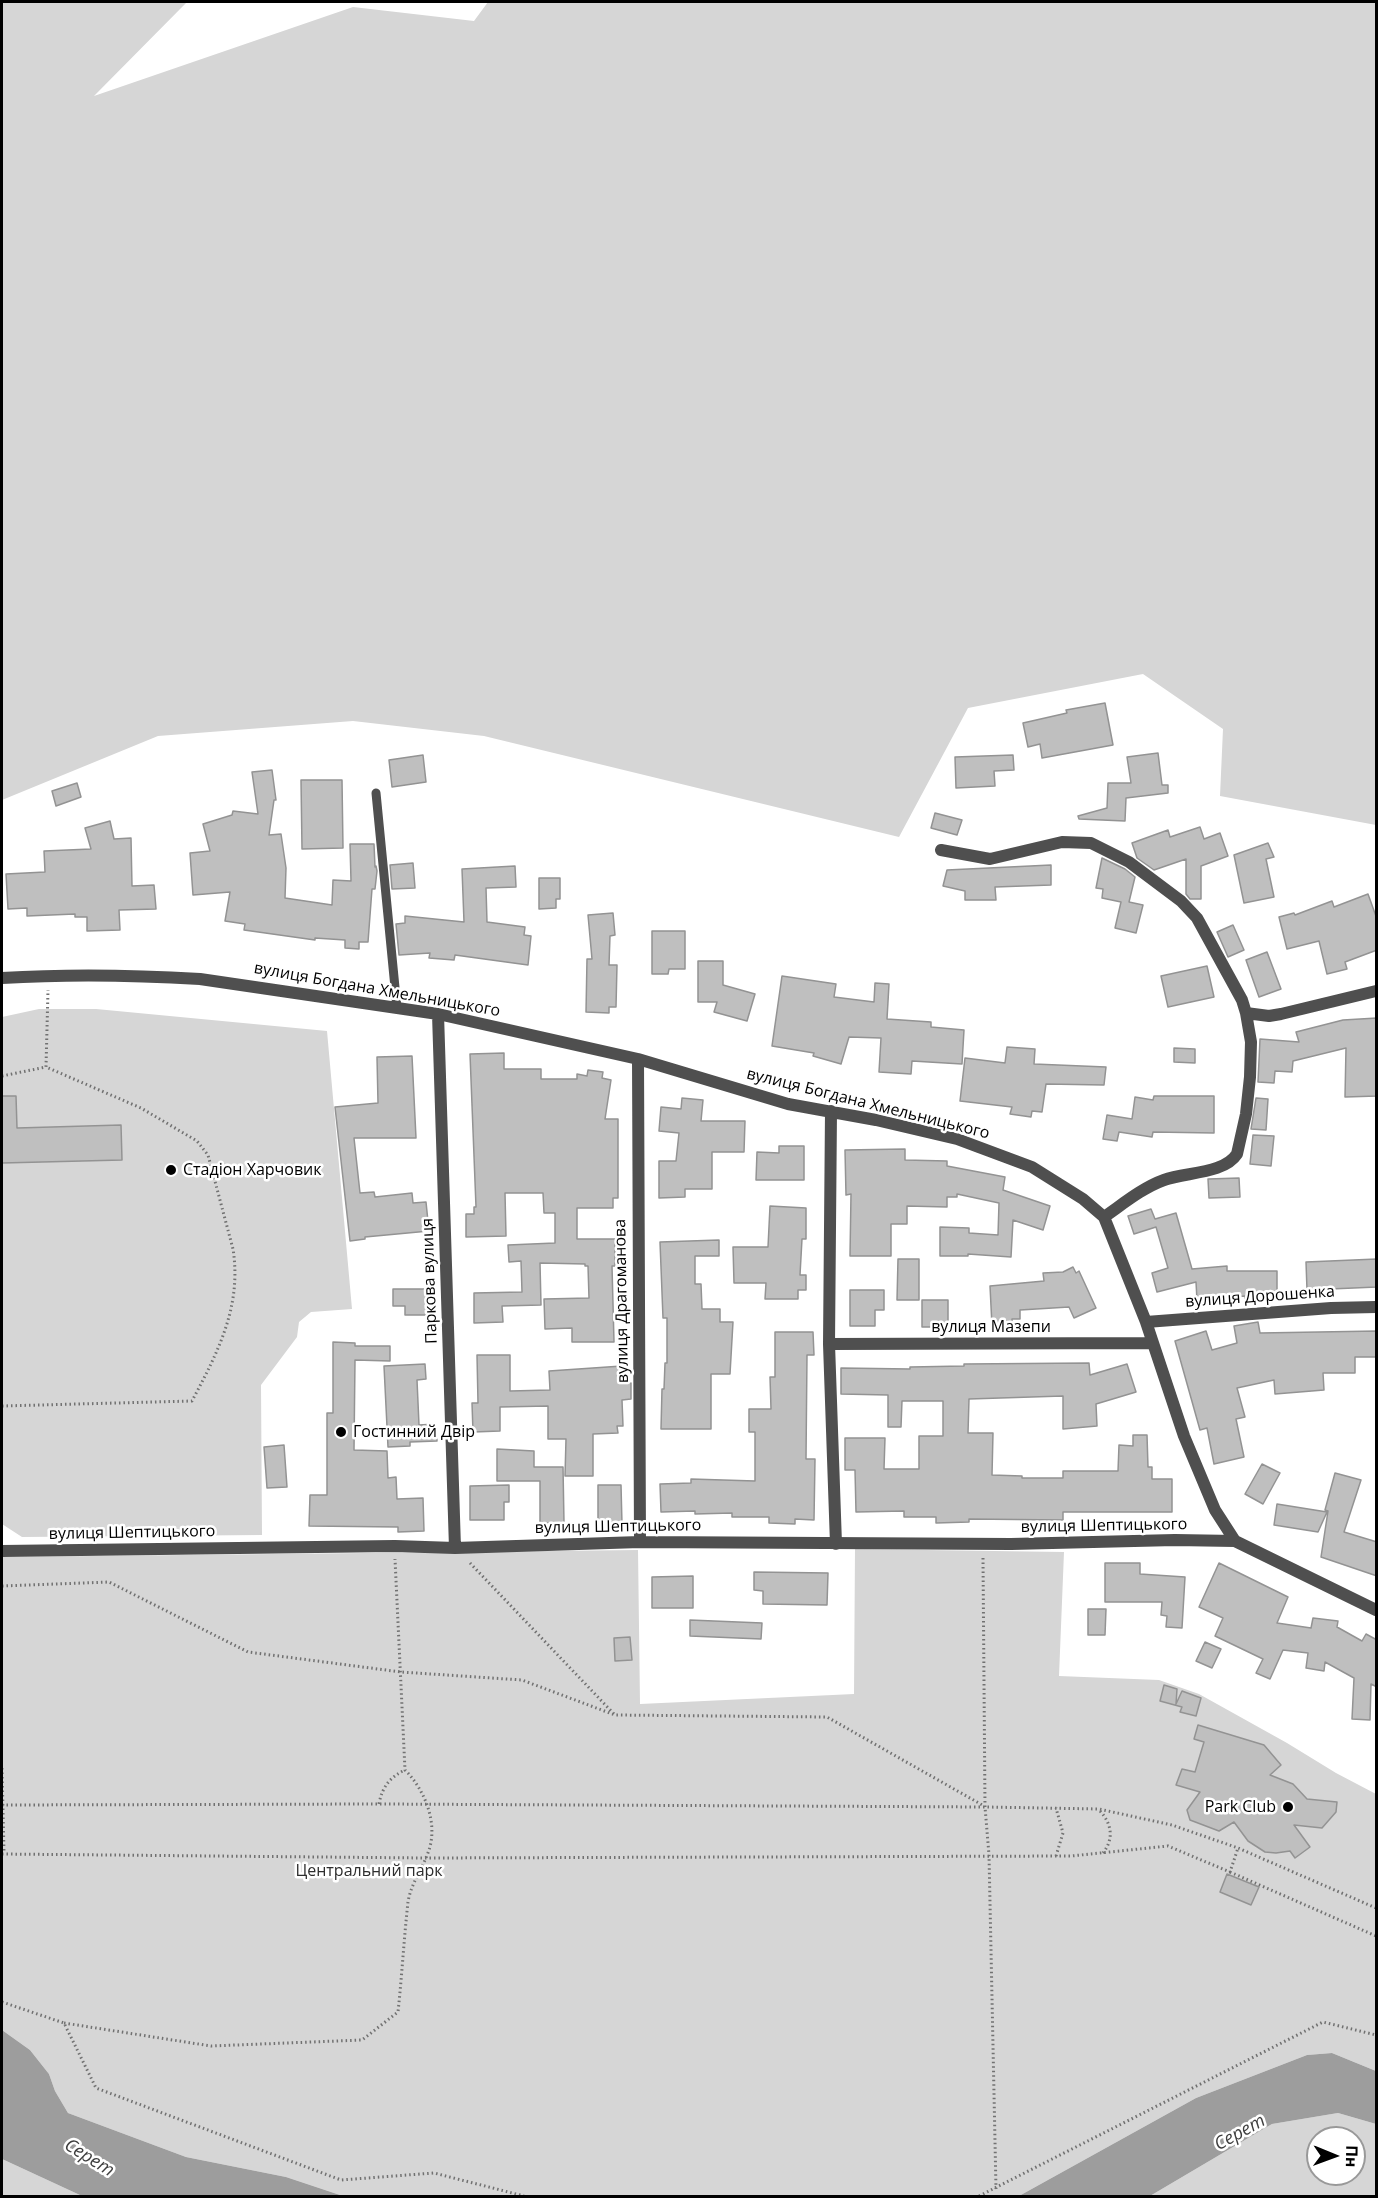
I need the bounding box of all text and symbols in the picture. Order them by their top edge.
street label: вулиця Богдана Хмельницького [252,959,502,1021]
street label: вулиця Богдана Хмельницького [744,1064,992,1144]
place label: Стадіон Харчовик [183,1160,322,1180]
marker: Стадіон Харчовик [164,1163,178,1177]
street label: Паркова вулиця [418,1218,442,1344]
street label: вулиця Драгоманова [611,1219,633,1383]
street label: вулиця Дорошенка [1184,1282,1336,1312]
street label: вулиця Мазепи [931,1317,1051,1337]
place label: Гостинний Двір [353,1422,475,1442]
marker: Гостинний Двір [334,1425,348,1439]
street label: вулиця Шептицького [1021,1515,1187,1537]
street label: вулиця Шептицького [535,1516,701,1538]
street label: вулиця Шептицького [49,1522,215,1544]
place label: Park Club [1205,1797,1276,1817]
marker: Park Club [1281,1800,1295,1814]
park label: Центральний парк [295,1861,443,1881]
water label: Серет [1211,2110,1269,2156]
north arrow [1306,2126,1366,2186]
water label: Серет [60,2134,118,2182]
text: Пн [1341,2145,1363,2168]

